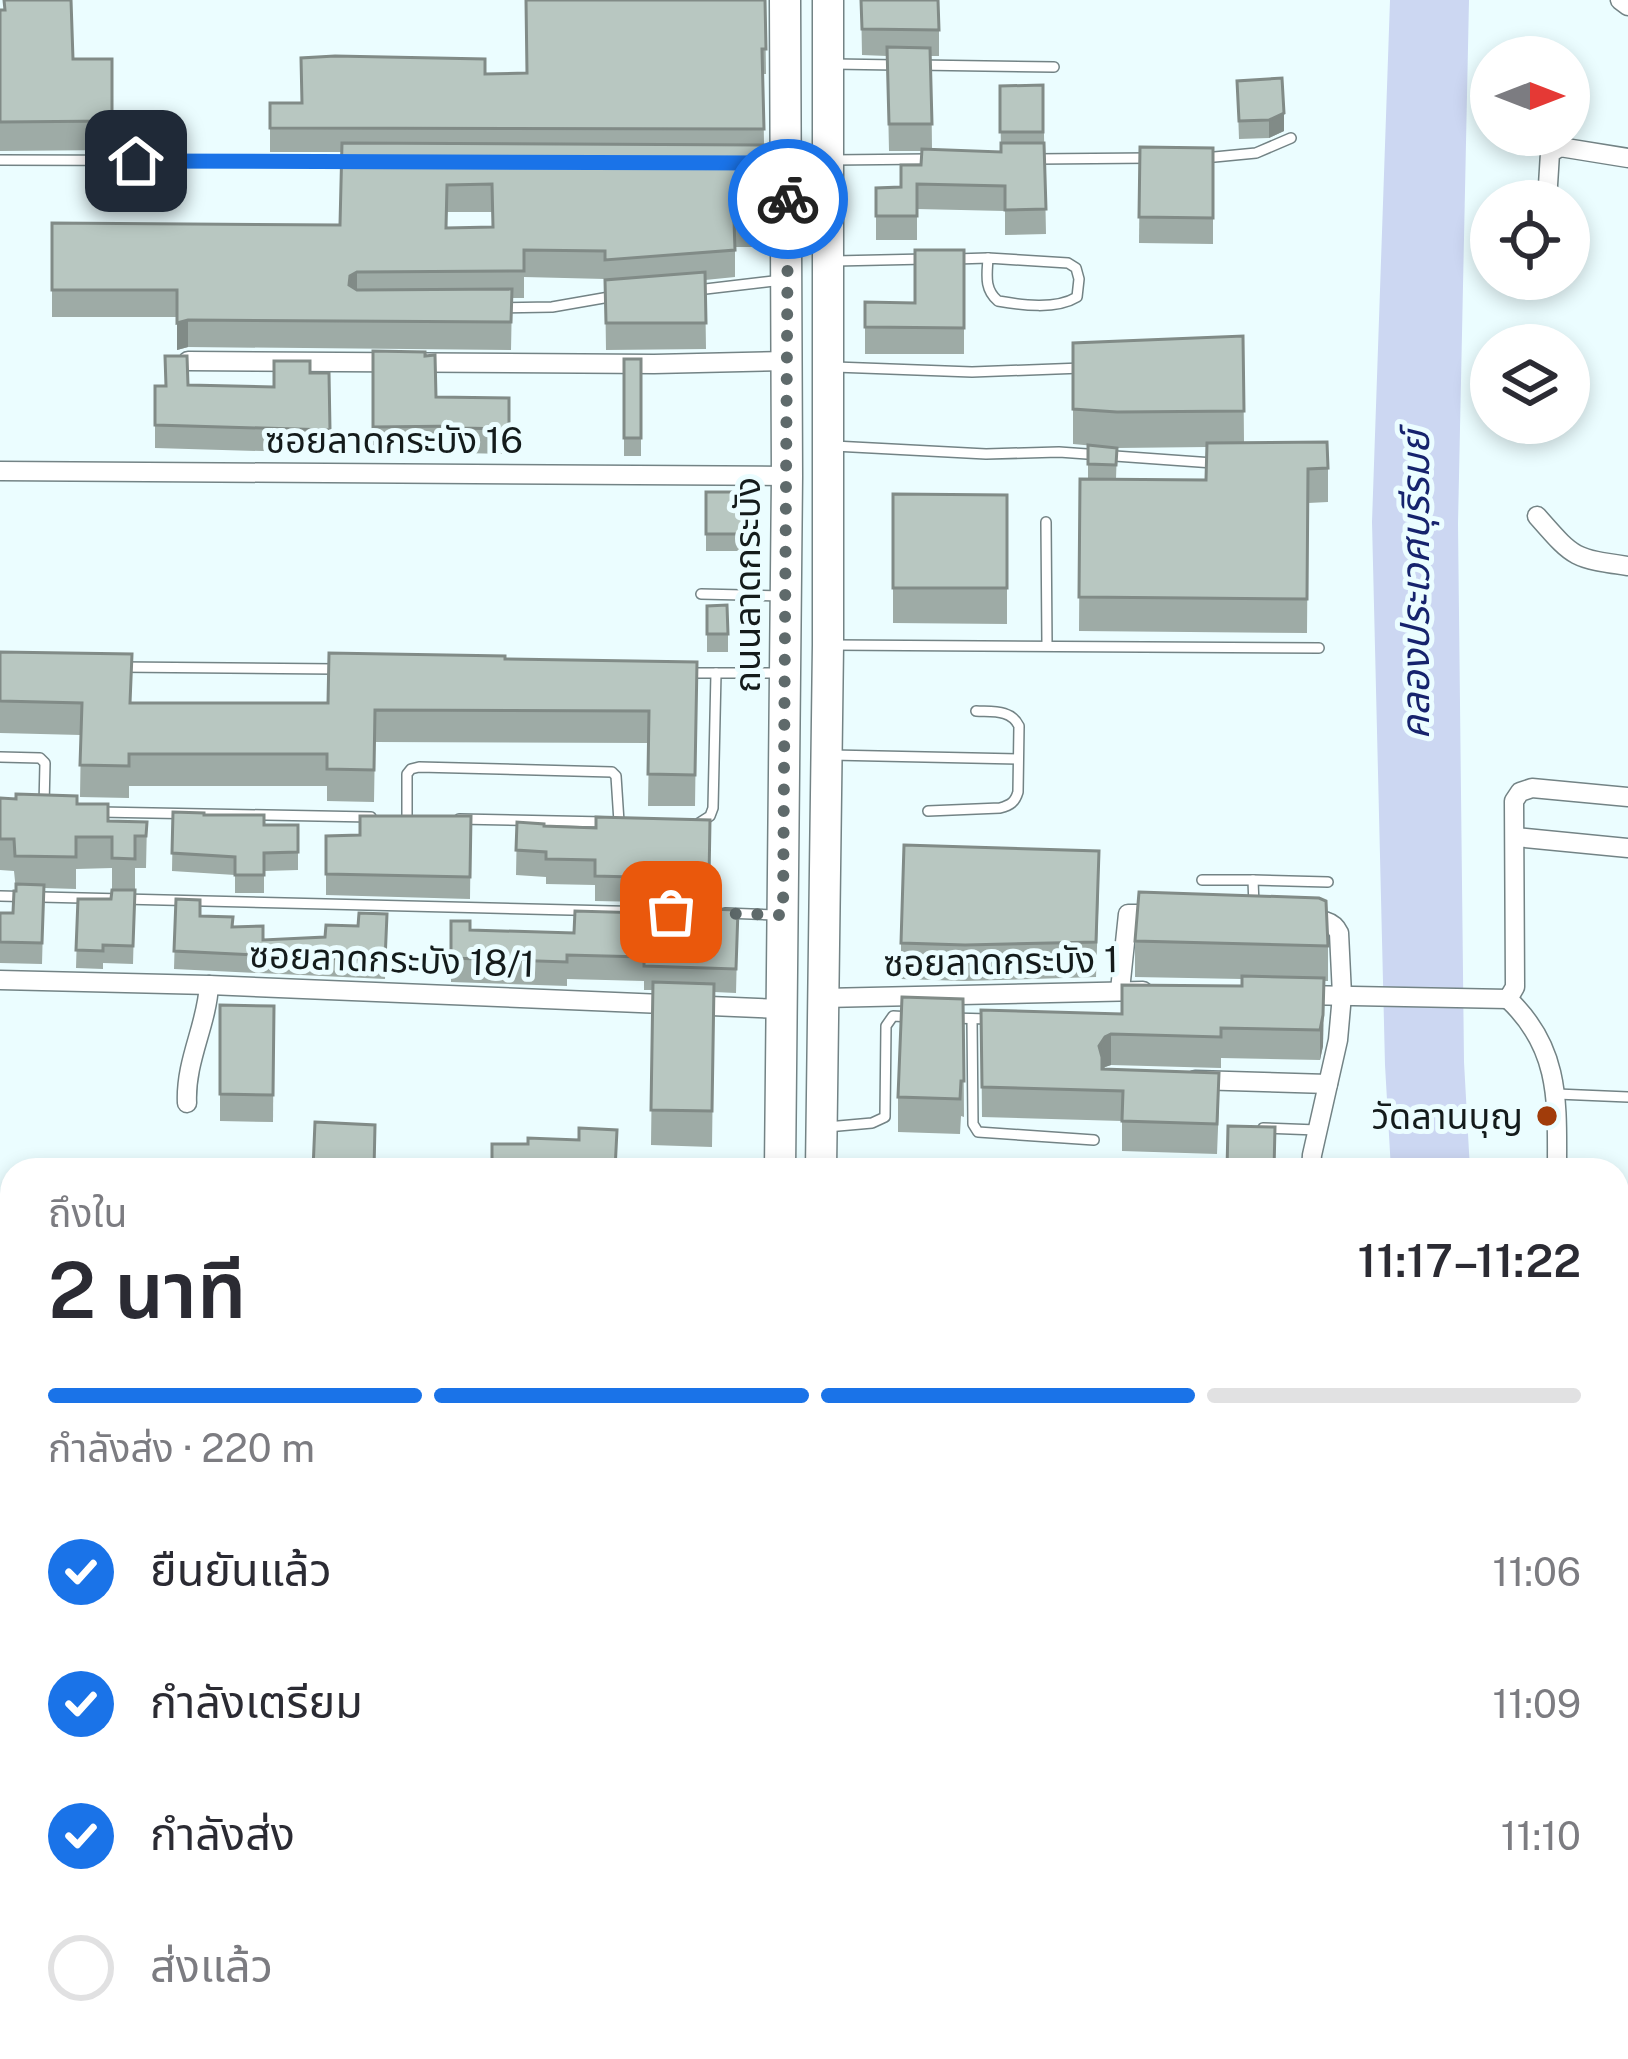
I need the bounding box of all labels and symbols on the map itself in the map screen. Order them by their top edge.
north arrow [1470,36,1590,156]
pin [85,110,187,212]
courier [728,139,848,259]
street label: ซอยลาดกระบัง 16 [265,419,523,461]
water label: คลองประเวศบุรีรมย์ [1392,423,1440,739]
street label: ถนนลาดกระบัง [726,477,768,693]
pin [620,861,722,963]
street label: ซอยลาดกระบัง 18/1 [248,933,536,985]
street label: ซอยลาดกระบัง 1 [883,938,1119,984]
place label: วัดลานบุญ [1371,1095,1523,1138]
marker: วัดลานบุญ [1534,1103,1560,1129]

